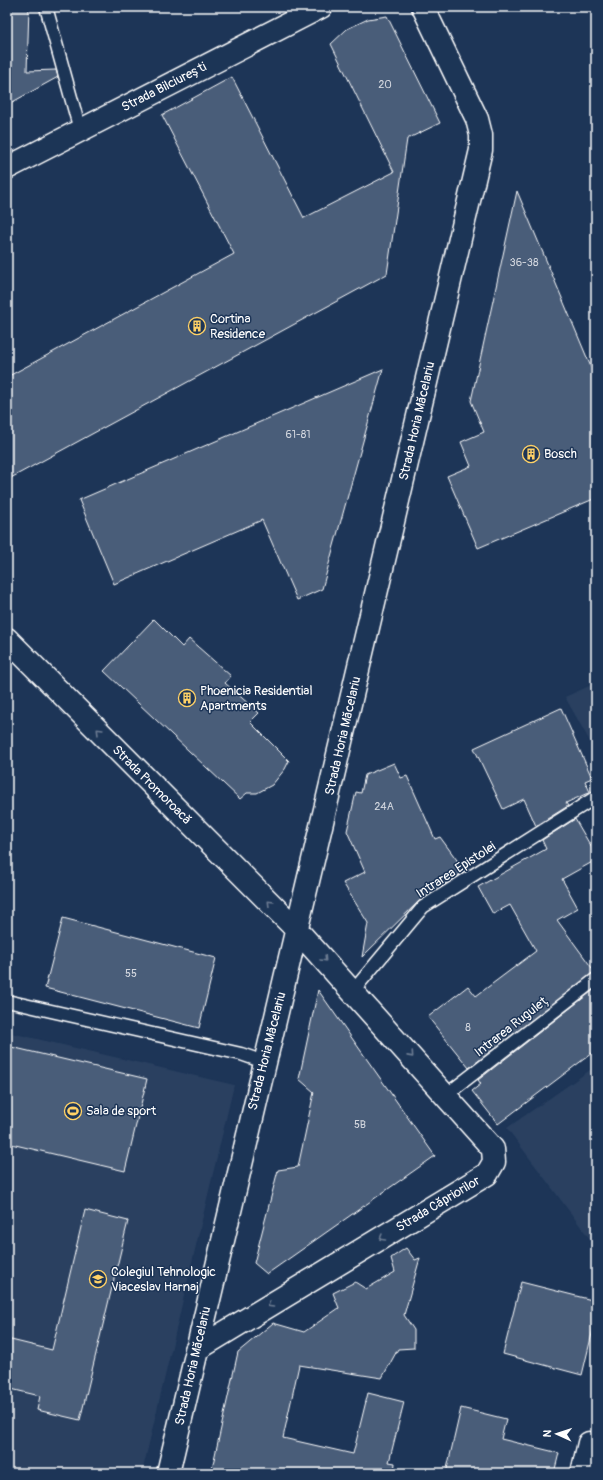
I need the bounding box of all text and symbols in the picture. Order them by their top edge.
street label: Strada Bilciurești [119,59,209,115]
house number: 20 [378,78,392,91]
house number: 36-38 [510,256,539,269]
place label: Cortina Residence [210,311,266,342]
building icon: Cortina Residence [187,316,207,336]
street label: Strada Horia Măcelariu [396,360,438,482]
house number: 61-81 [285,428,311,441]
building icon: Bosch [521,444,541,464]
place label: Bosch [544,446,577,462]
street label: Strada Horia Măcelariu [322,675,364,797]
place label: Phoenicia Residential Apartments [200,683,313,714]
building icon: Phoenicia Residential Apartments [177,688,197,708]
one-way arrow [96,728,104,736]
street label: Strada Promoroacă [109,742,195,828]
house number: 24A [374,800,394,813]
street label: Intrarea Epistolei [413,838,499,902]
one-way arrow [267,900,275,908]
one-way arrow [319,954,326,962]
house number: 55 [125,967,137,980]
street label: Strada Horia Măcelariu [245,990,289,1112]
street label: Intrarea Ruguleț [471,992,553,1060]
house number: 8 [465,1021,471,1034]
one-way arrow [406,1051,413,1058]
sports icon: Sala de sport [63,1101,83,1121]
place label: Sala de sport [86,1103,157,1119]
house number: 5B [354,1118,366,1131]
street label: Strada Căpriorilor [393,1172,483,1235]
one-way arrow [379,1233,386,1241]
place label: Colegiul Tehnologic Viaceslav Harnaj [111,1264,216,1295]
school or university icon: Colegiul Tehnologic Viaceslav Harnaj [88,1269,108,1289]
one-way arrow [267,1301,274,1308]
street label: Strada Horia Măcelariu [172,1305,214,1427]
north arrow [537,1414,577,1454]
text: N [541,1429,554,1438]

